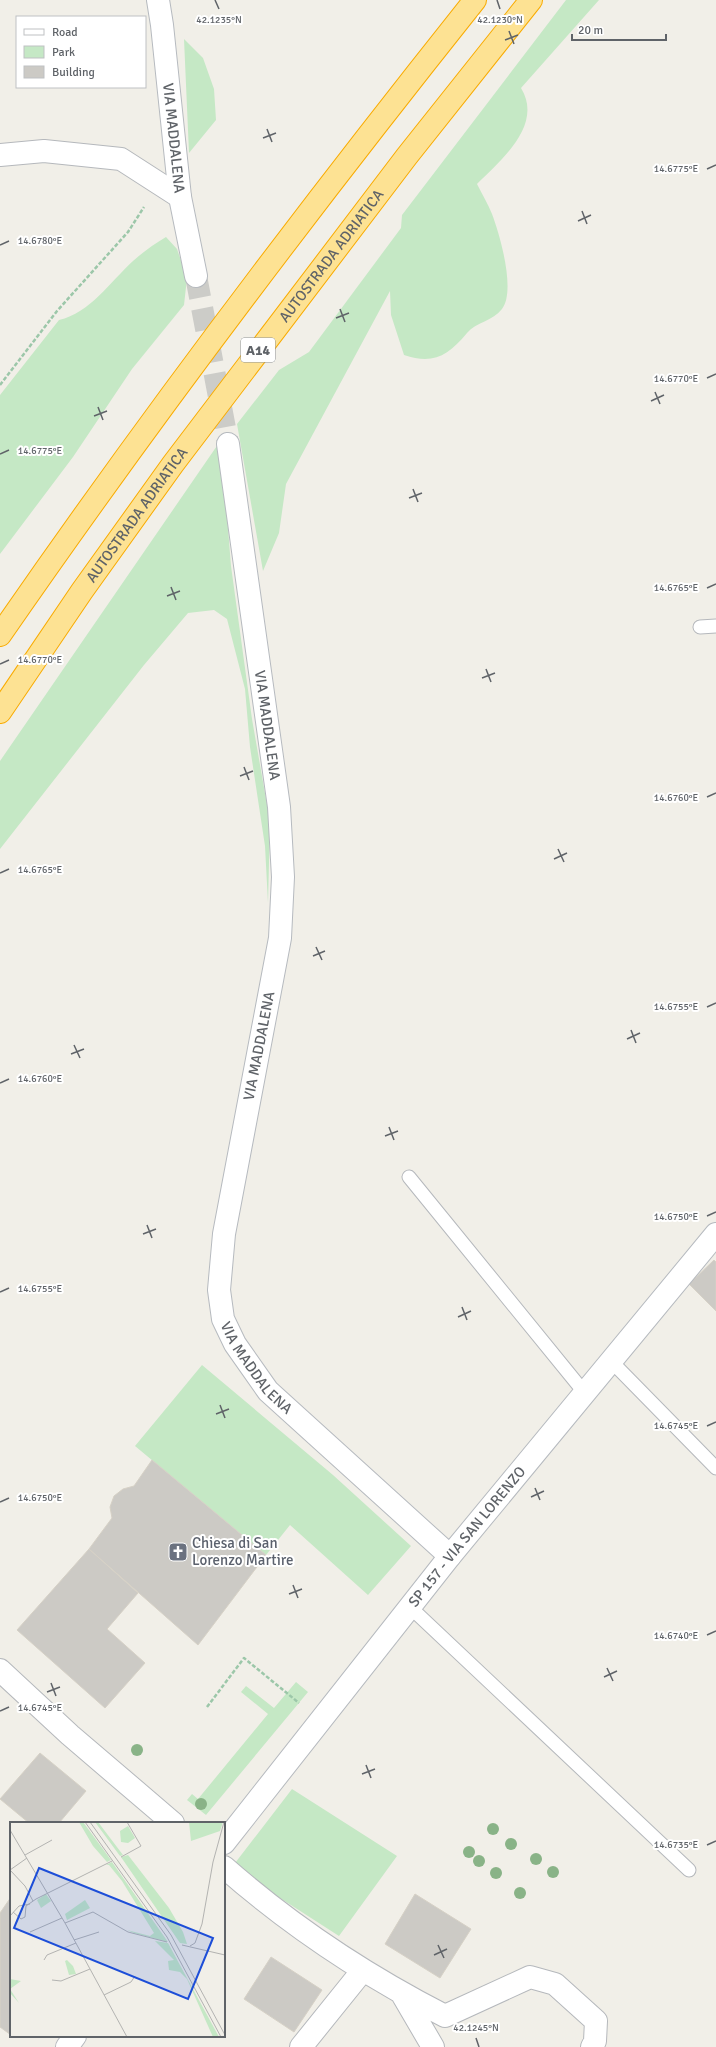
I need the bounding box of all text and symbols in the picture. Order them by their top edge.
text: 42.1235°N [196,14,242,26]
text: 42.1230°N [477,14,523,26]
legend [16,16,146,88]
scale bar [572,16,666,42]
text: 20 m [578,23,603,38]
text: Road [52,25,78,40]
text: Park [52,45,75,60]
text: Building [52,65,95,80]
street label: VIA MADDALENA [159,82,189,194]
text: 14.6775°E [654,163,699,175]
street label: AUTOSTRADA ADRIATICA [275,186,387,326]
text: 14.6780°E [18,235,63,247]
road number: A14 [241,338,275,362]
text: 14.6770°E [654,373,699,385]
street label: AUTOSTRADA ADRIATICA [82,444,191,586]
text: 14.6775°E [18,445,63,457]
text: 14.6765°E [654,582,699,594]
text: 14.6770°E [18,654,63,666]
street label: VIA MADDALENA [251,669,284,781]
text: 14.6760°E [654,792,699,804]
text: 14.6765°E [18,864,63,876]
street label: VIA MADDALENA [240,990,278,1102]
text: 14.6755°E [654,1001,699,1013]
text: 14.6760°E [18,1073,63,1085]
text: 14.6750°E [654,1211,699,1223]
text: 14.6755°E [18,1283,63,1295]
street label: VIA MADDALENA [217,1319,296,1418]
text: 14.6745°E [654,1420,699,1432]
street label: SP 157 - VIA SAN LORENZO [404,1463,529,1610]
text: 14.6750°E [18,1492,63,1504]
place label: Chiesa di San Lorenzo Martire [192,1534,293,1569]
church icon: Chiesa di San Lorenzo Martire [167,1541,189,1563]
text: 14.6740°E [654,1630,699,1642]
text: 14.6745°E [18,1702,63,1714]
inset map [10,1822,225,2037]
text: 14.6735°E [654,1839,699,1851]
text: 42.1245°N [453,2022,499,2034]

